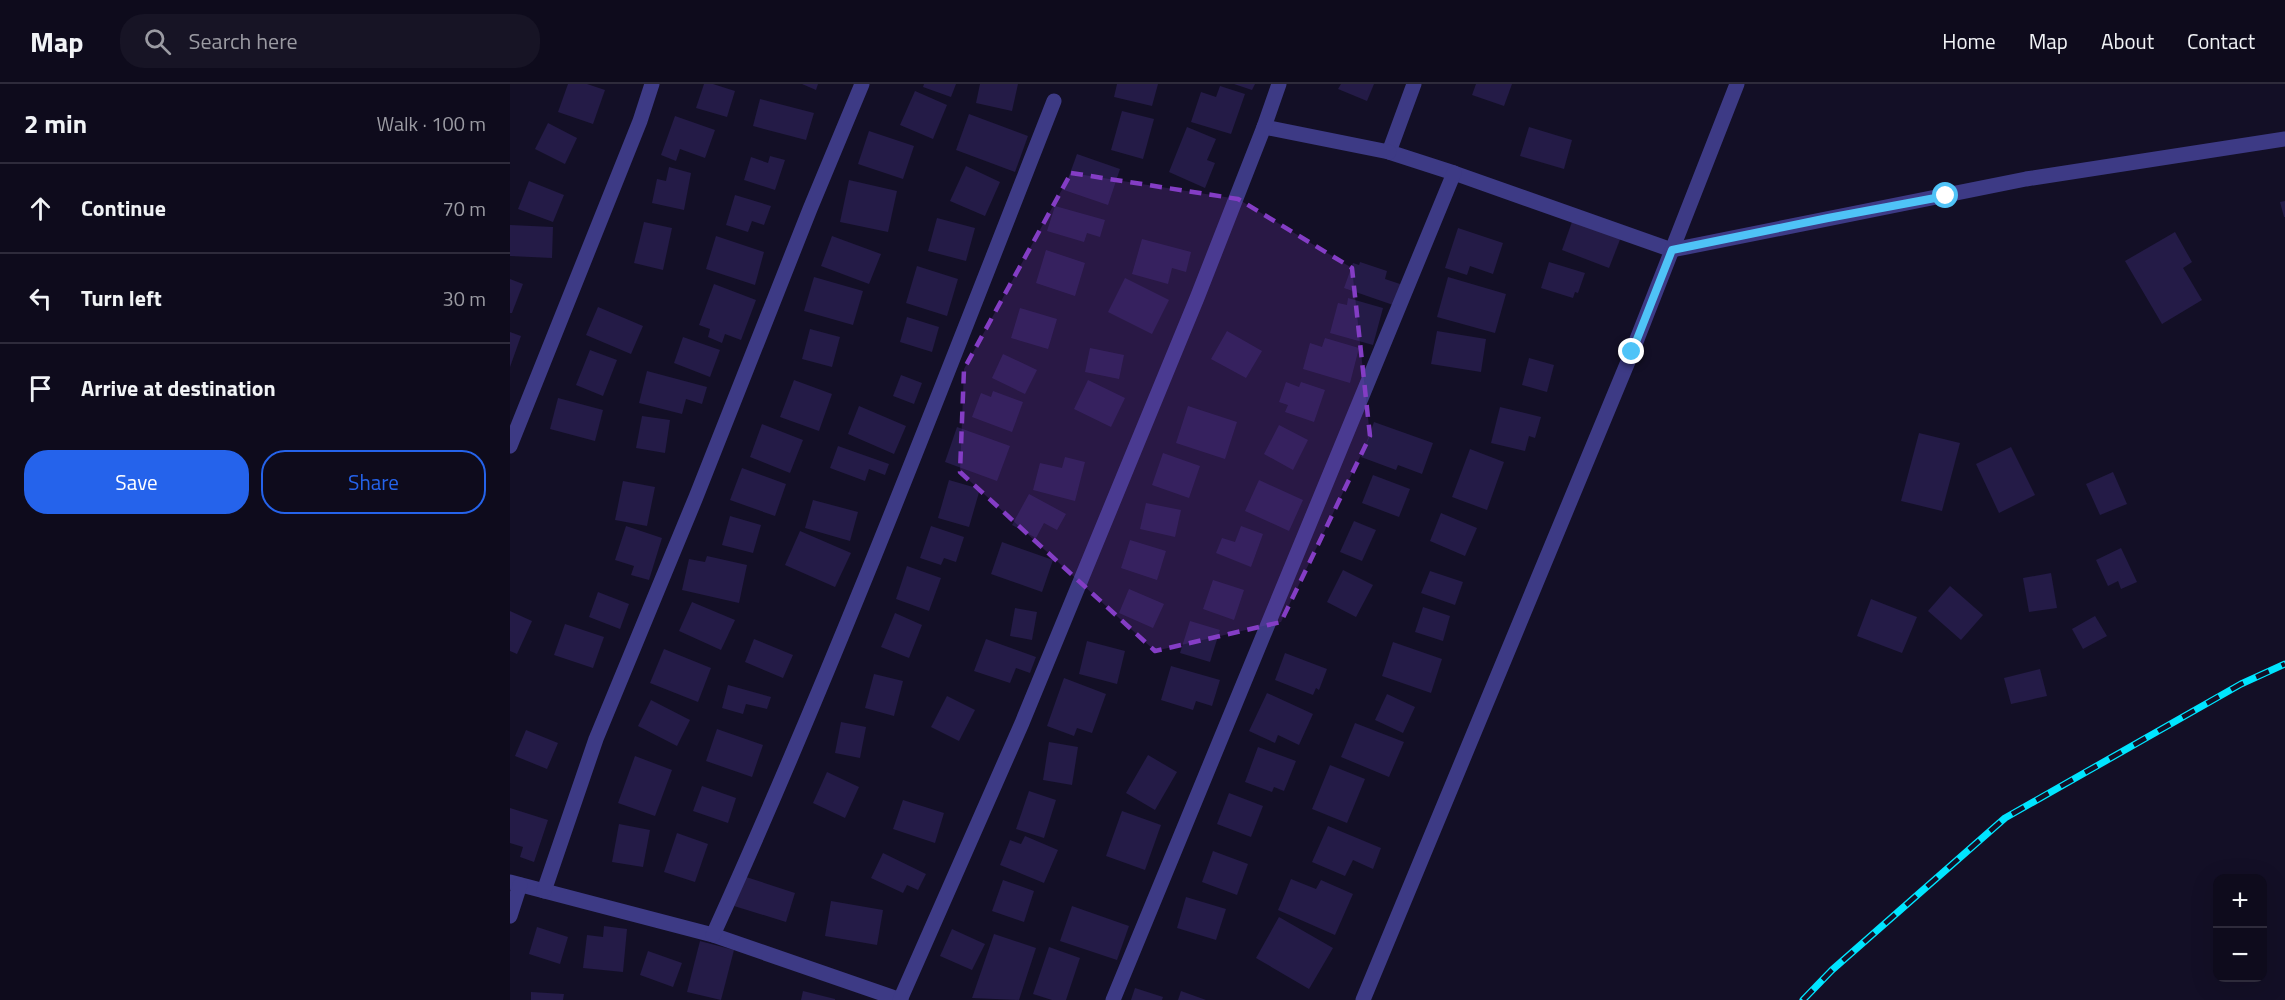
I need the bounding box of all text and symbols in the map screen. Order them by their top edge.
search box [120,14,540,68]
text: Map [30,20,84,63]
text: Search here [189,24,298,58]
icon: search [141,25,174,58]
text: Home [1942,25,1996,57]
text: Map [2029,25,2068,57]
text: About [2101,25,2154,57]
text: Contact [2187,25,2255,57]
text: 2 min [24,104,87,143]
text: Walk · 100 m [377,108,486,139]
route start [1932,182,1958,208]
text: Continue [81,191,166,225]
icon: ahead [24,192,57,225]
text: 70 m [442,193,486,224]
text: Turn left [81,281,162,315]
icon: left [24,282,57,315]
text: 30 m [442,283,486,314]
route end [1618,338,1644,364]
text: Arrive at destination [81,371,276,405]
icon: arrive [24,372,57,405]
button: Save [24,450,249,514]
button: Share [261,450,486,514]
map controls [2213,874,2267,982]
button: + [2213,874,2267,928]
button: − [2213,928,2267,982]

